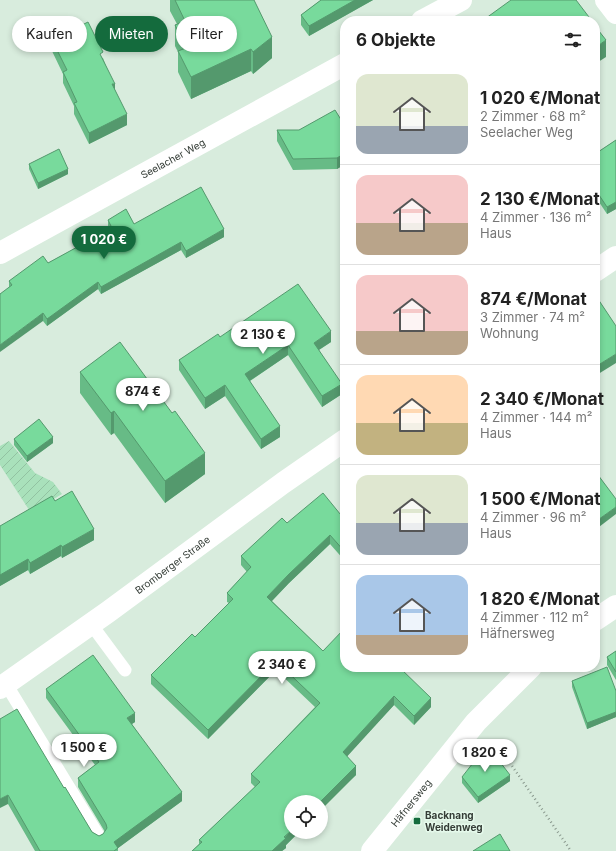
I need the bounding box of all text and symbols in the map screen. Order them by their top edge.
chip: Kaufen [12,16,87,52]
chip: Mieten [95,16,168,52]
chip: Filter [176,16,237,52]
icon: filters [562,29,584,51]
text: 6 Objekte [356,30,436,50]
text: 1 020 €/Monat [480,88,600,108]
icon: home [388,90,436,138]
text: 2 Zimmer · 68 m² [480,108,586,124]
text: Seelacher Weg [480,124,573,140]
street label: Seelacher Weg [139,136,207,181]
text: 2 130 €/Monat [480,189,600,209]
icon: home [388,191,436,239]
text: 4 Zimmer · 136 m² [480,209,592,225]
text: Haus [480,225,512,241]
pin: 1 020 € [67,226,141,260]
text: 1 020 € [81,231,127,247]
text: 874 €/Monat [480,289,587,309]
icon: home [388,291,436,339]
text: 3 Zimmer · 74 m² [480,309,585,325]
pin: 2 130 € [226,321,300,355]
text: Wohnung [480,325,539,341]
text: 2 130 € [240,326,286,342]
pin: 874 € [115,378,171,412]
text: 874 € [125,383,161,399]
text: 2 340 €/Monat [480,389,604,409]
icon: home [388,391,436,439]
text: 4 Zimmer · 144 m² [480,409,593,425]
text: Haus [480,425,512,441]
text: 1 500 €/Monat [480,489,600,509]
icon: home [388,491,436,539]
text: 4 Zimmer · 96 m² [480,509,587,525]
text: Haus [480,525,512,541]
street label: Bromberger Straße [132,533,212,596]
text: 1 820 €/Monat [480,589,600,609]
icon: home [388,591,436,639]
text: 4 Zimmer · 112 m² [480,609,589,625]
text: Häfnersweg [480,625,555,641]
pin: 2 340 € [245,651,319,685]
text: 2 340 € [257,656,307,672]
pin: 1 500 € [47,734,121,768]
text: 1 500 € [61,739,107,755]
pin: 1 820 € [448,739,522,773]
text: 1 820 € [462,744,508,760]
street label: Häfnersweg [388,777,434,829]
map controls [284,795,328,839]
button: locate [284,795,328,839]
place label: Backnang Weidenweg [425,809,483,834]
marker: Backnang Weidenweg [412,816,422,826]

